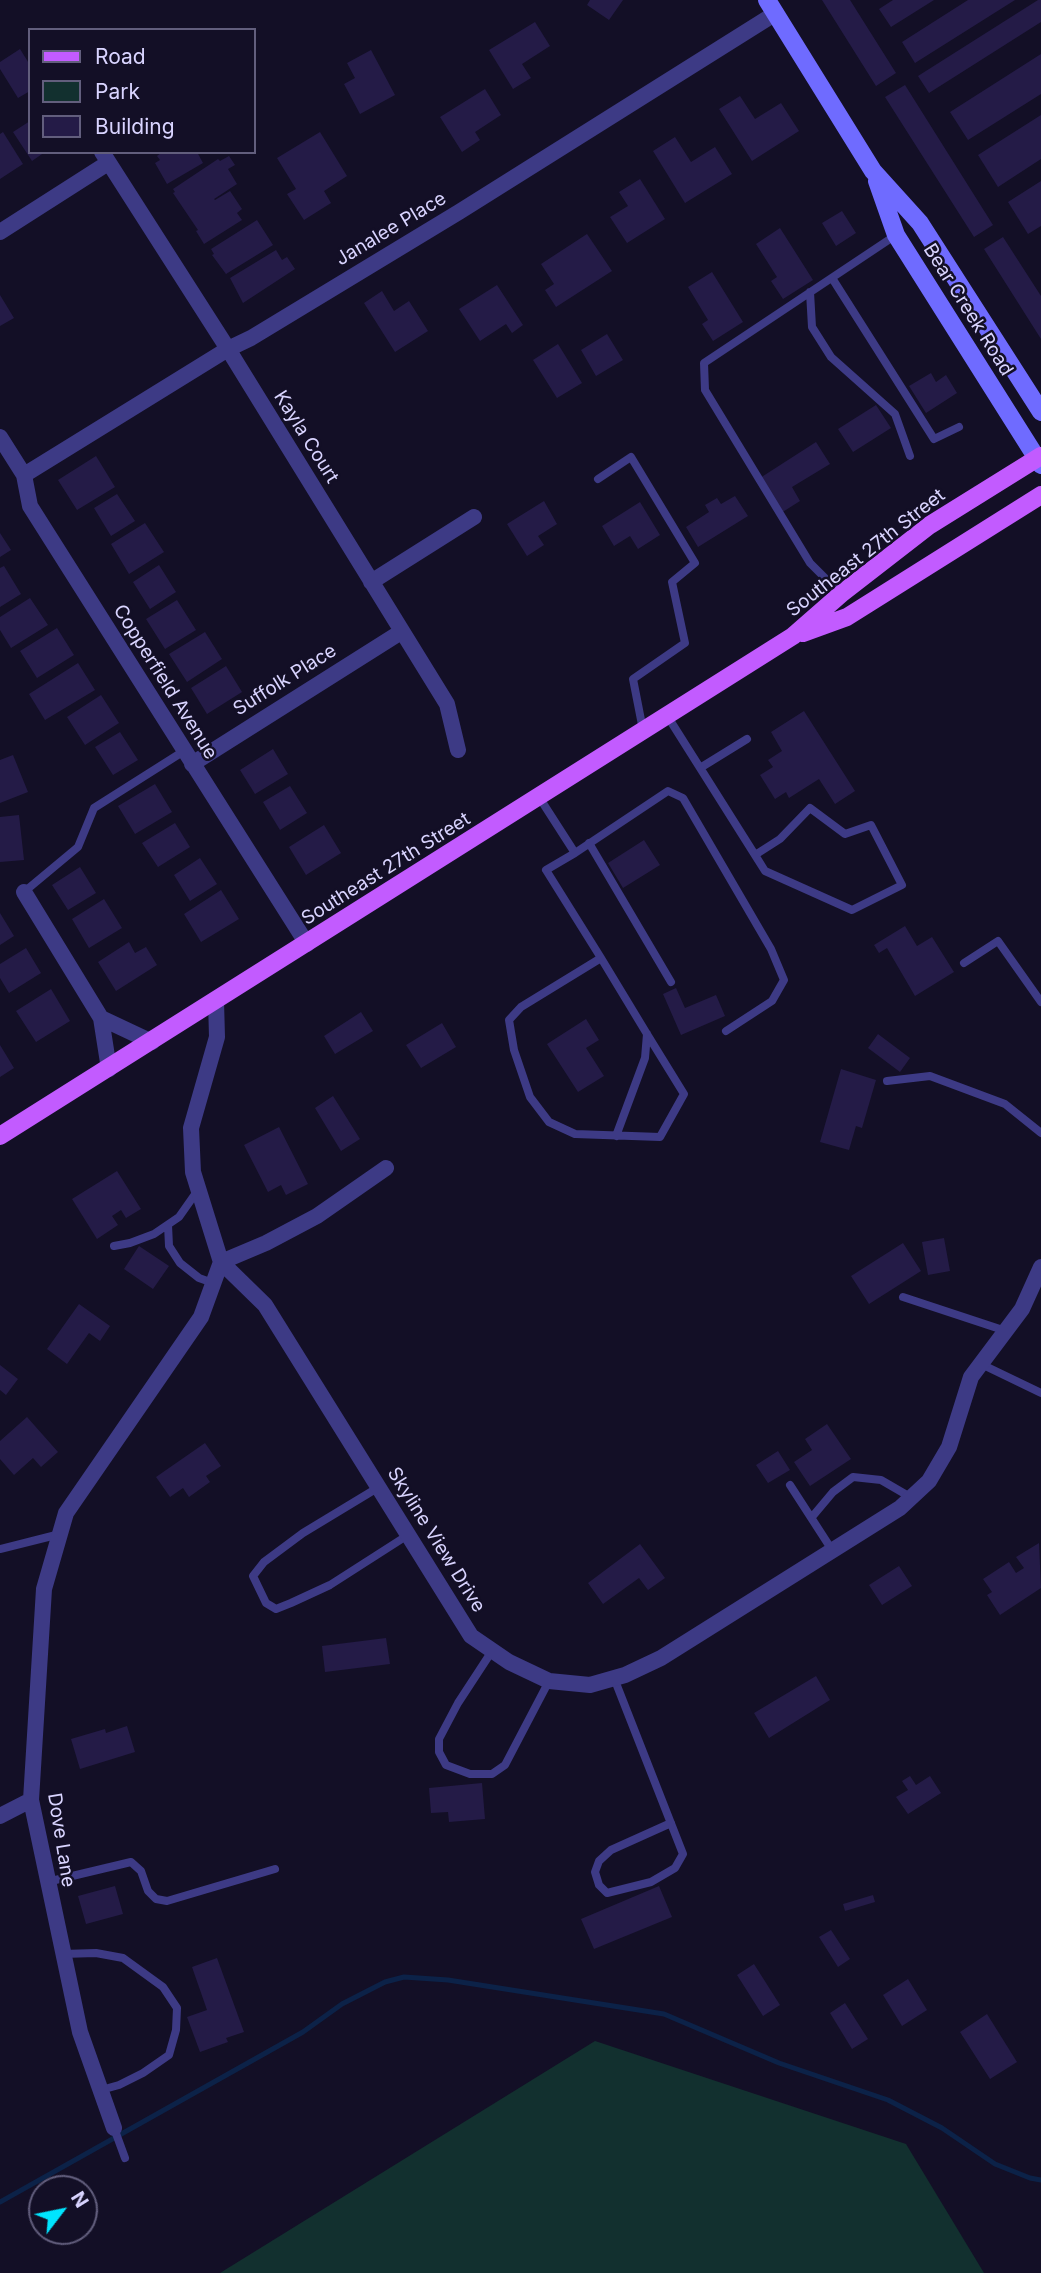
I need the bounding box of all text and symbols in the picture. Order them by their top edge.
legend [28,28,256,154]
text: Road [95,44,146,69]
text: Park [95,79,140,104]
text: Building [95,114,175,139]
street label: Janalee Place [332,187,450,271]
street label: Bear Creek Road [918,240,1018,380]
street label: Kayla Court [269,387,343,487]
street label: Southeast 27th Street [782,484,950,622]
street label: Copperfield Avenue [108,600,222,764]
street label: Suffolk Place [229,639,341,721]
street label: Southeast 27th Street [297,808,475,930]
street label: Skyline View Drive [382,1463,490,1617]
street label: Dove Lane [42,1791,80,1889]
north arrow [28,2175,98,2245]
text: N [66,2187,93,2212]

